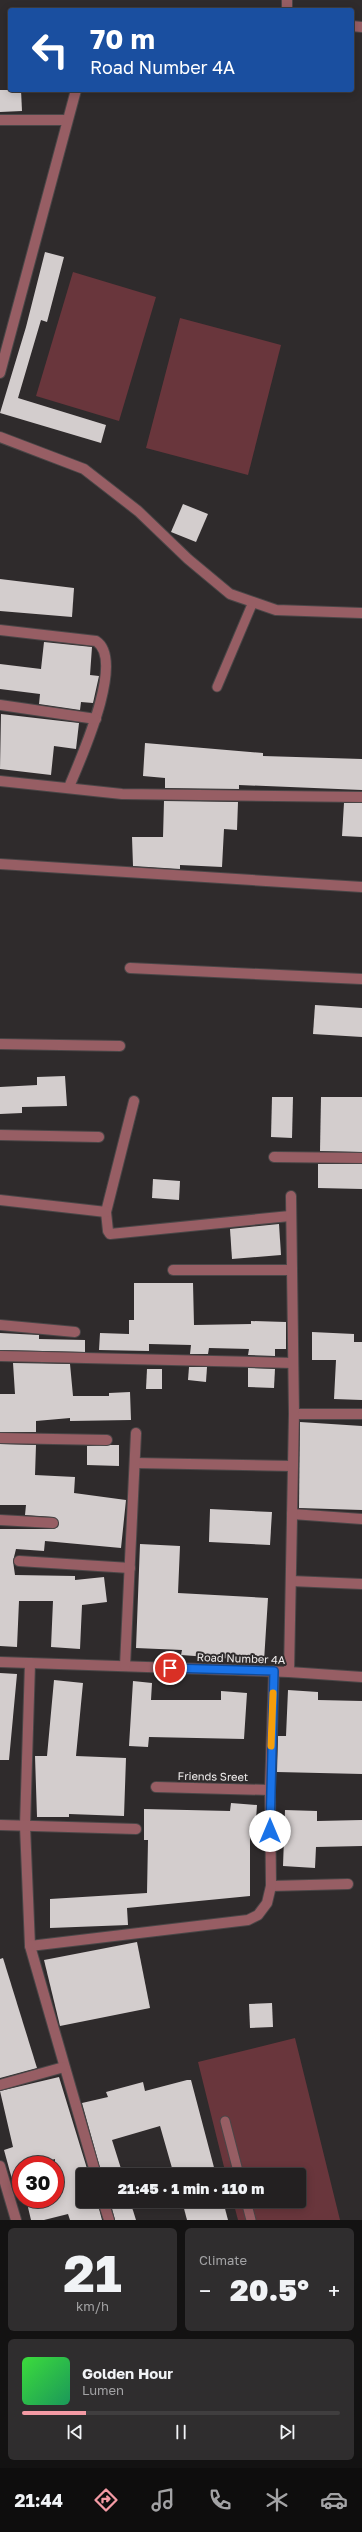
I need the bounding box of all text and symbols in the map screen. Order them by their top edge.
text: 70 m [90,22,155,55]
icon: left [24,24,76,76]
text: Road Number 4A [90,56,235,78]
street label: Road Number 4A [196,1650,286,1666]
pin [153,1651,187,1685]
icon: arrive [159,1657,181,1679]
street label: Friends Sreet [178,1769,248,1783]
position arrow [249,1810,291,1852]
speed limit sign: 30 [12,2156,64,2208]
text: 21:45 · 1 min · 110 m [118,2179,264,2197]
text: 21 [63,2241,122,2303]
text: Climate [199,2252,247,2268]
text: 20.5° [230,2272,309,2308]
text: − [199,2277,211,2304]
text: + [328,2277,340,2304]
text: km/h [76,2298,109,2314]
text: Golden Hour [82,2364,173,2382]
text: Lumen [82,2382,124,2398]
icon: previous [64,2421,86,2443]
icon: pause [170,2421,192,2443]
icon: next [276,2421,298,2443]
icon: directions [92,2486,120,2514]
icon: music [149,2486,177,2514]
icon: phone [206,2486,234,2514]
icon: climate [263,2486,291,2514]
icon: car [320,2486,348,2514]
text: 21:44 [14,2489,63,2511]

